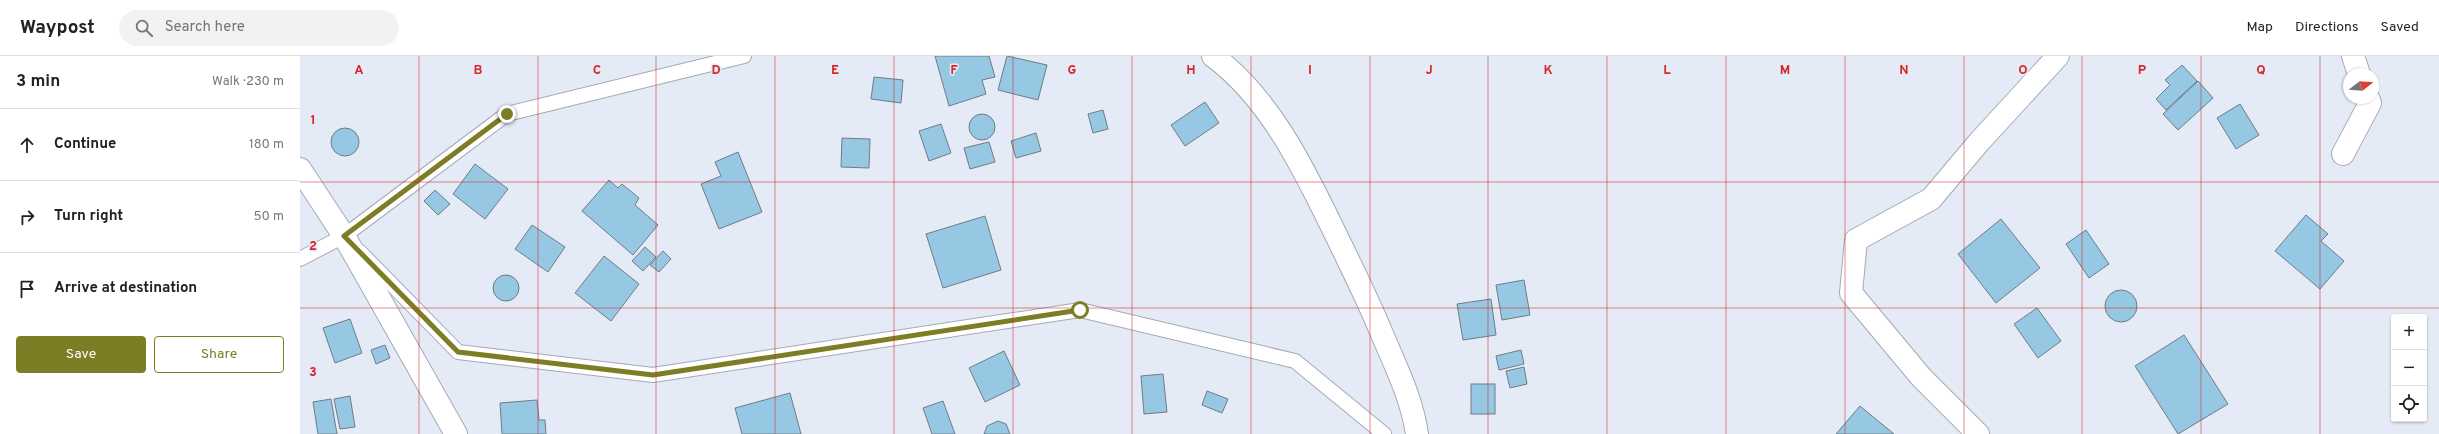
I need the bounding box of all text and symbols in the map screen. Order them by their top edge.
search box [119,10,399,46]
text: Waypost [20,16,95,40]
icon: search [133,17,155,39]
text: Search here [165,18,245,37]
text: Map [2247,19,2273,36]
text: Directions [2295,19,2359,36]
text: Saved [2381,19,2419,36]
text: A [354,63,364,79]
text: B [474,63,483,79]
text: C [593,63,601,79]
text: D [711,63,721,79]
text: E [831,63,839,79]
text: F [950,63,958,79]
text: G [1068,63,1077,79]
text: H [1186,63,1196,79]
text: I [1308,63,1312,79]
text: J [1425,63,1433,79]
text: K [1543,63,1553,79]
text: L [1663,63,1671,79]
text: M [1780,63,1790,79]
text: N [1899,63,1909,79]
text: O [2018,63,2028,79]
text: P [2138,63,2147,79]
text: Q [2256,63,2266,79]
north arrow [2343,68,2379,104]
text: 3 min [16,71,60,93]
text: Walk · 230 m [212,74,284,90]
route end [498,105,516,123]
text: 1 [310,113,316,129]
icon: ahead [16,134,38,156]
text: Continue [54,135,116,154]
text: 180 m [249,137,284,153]
icon: right [16,206,38,228]
text: Turn right [54,207,123,226]
text: 50 m [254,209,284,225]
text: 2 [309,239,317,255]
icon: arrive [16,278,38,300]
text: Arrive at destination [54,279,197,298]
route start [1071,301,1089,319]
map controls [2391,314,2427,422]
button: + [2391,314,2427,350]
button: Save [16,336,146,373]
button: Share [154,336,284,373]
button: − [2391,350,2427,386]
text: 3 [309,365,317,381]
button: locate [2391,386,2427,422]

